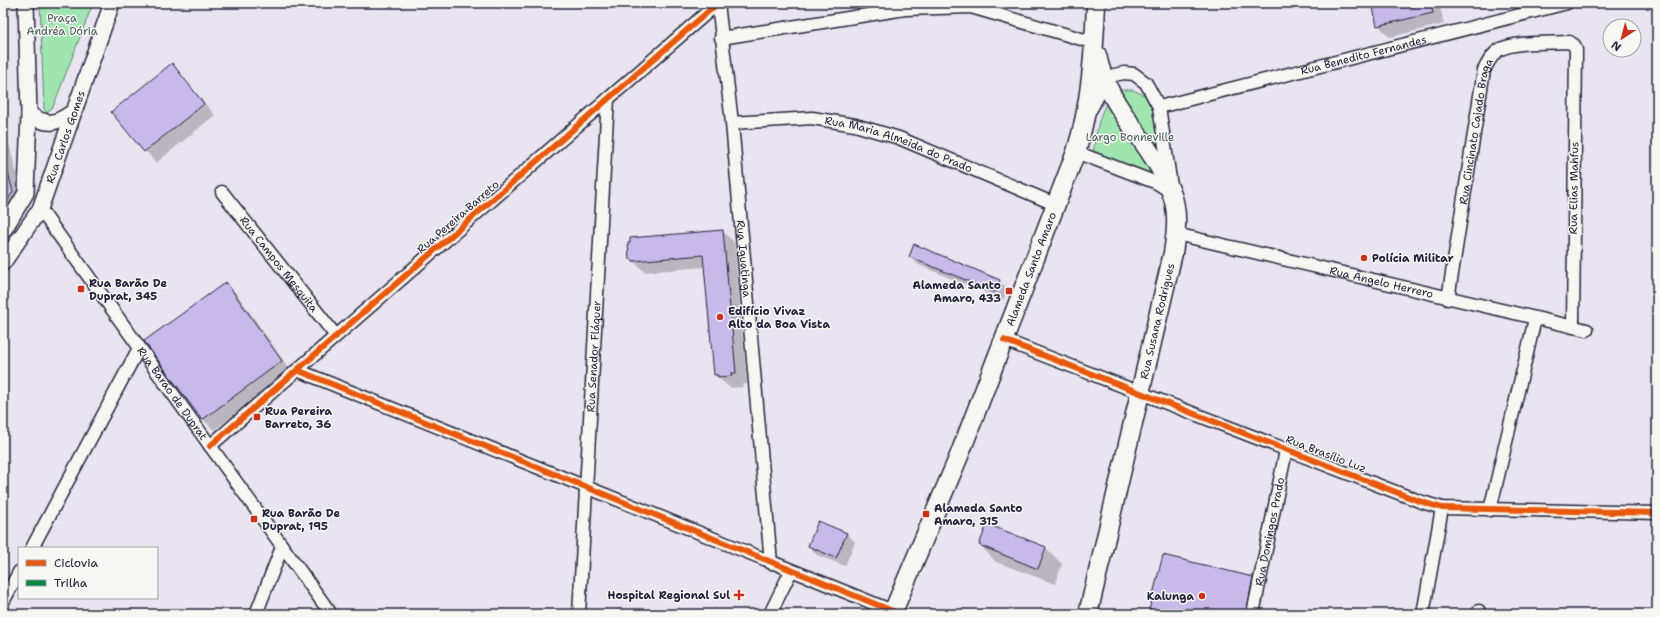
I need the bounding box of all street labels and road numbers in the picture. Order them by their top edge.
street label: Rua Benedito Fernandes [1299,32,1428,78]
street label: Rua Cincinato Cajado Braga [1455,55,1497,206]
street label: Rua Carlos Gomes [42,88,88,185]
street label: Rua Maria Almeida do Prado [824,113,975,176]
street label: Rua Elias Mahfus [1566,142,1582,234]
street label: Rua Pereira Barreto [414,177,503,257]
street label: Alameda Santo Amaro [1002,210,1060,328]
street label: Rua Campos Mesquita [237,213,322,315]
street label: Rua Iguatinga [733,220,755,298]
street label: Rua Susana Rodrigues [1136,261,1178,381]
street label: Rua Ângelo Herrero [1328,263,1435,301]
street label: Rua Senador Fláquer [583,300,604,413]
street label: Rua Barão de Duprat [134,344,211,443]
street label: Rua Brasílio Luz [1284,432,1368,476]
street label: Rua Domingos Prado [1251,476,1288,587]

